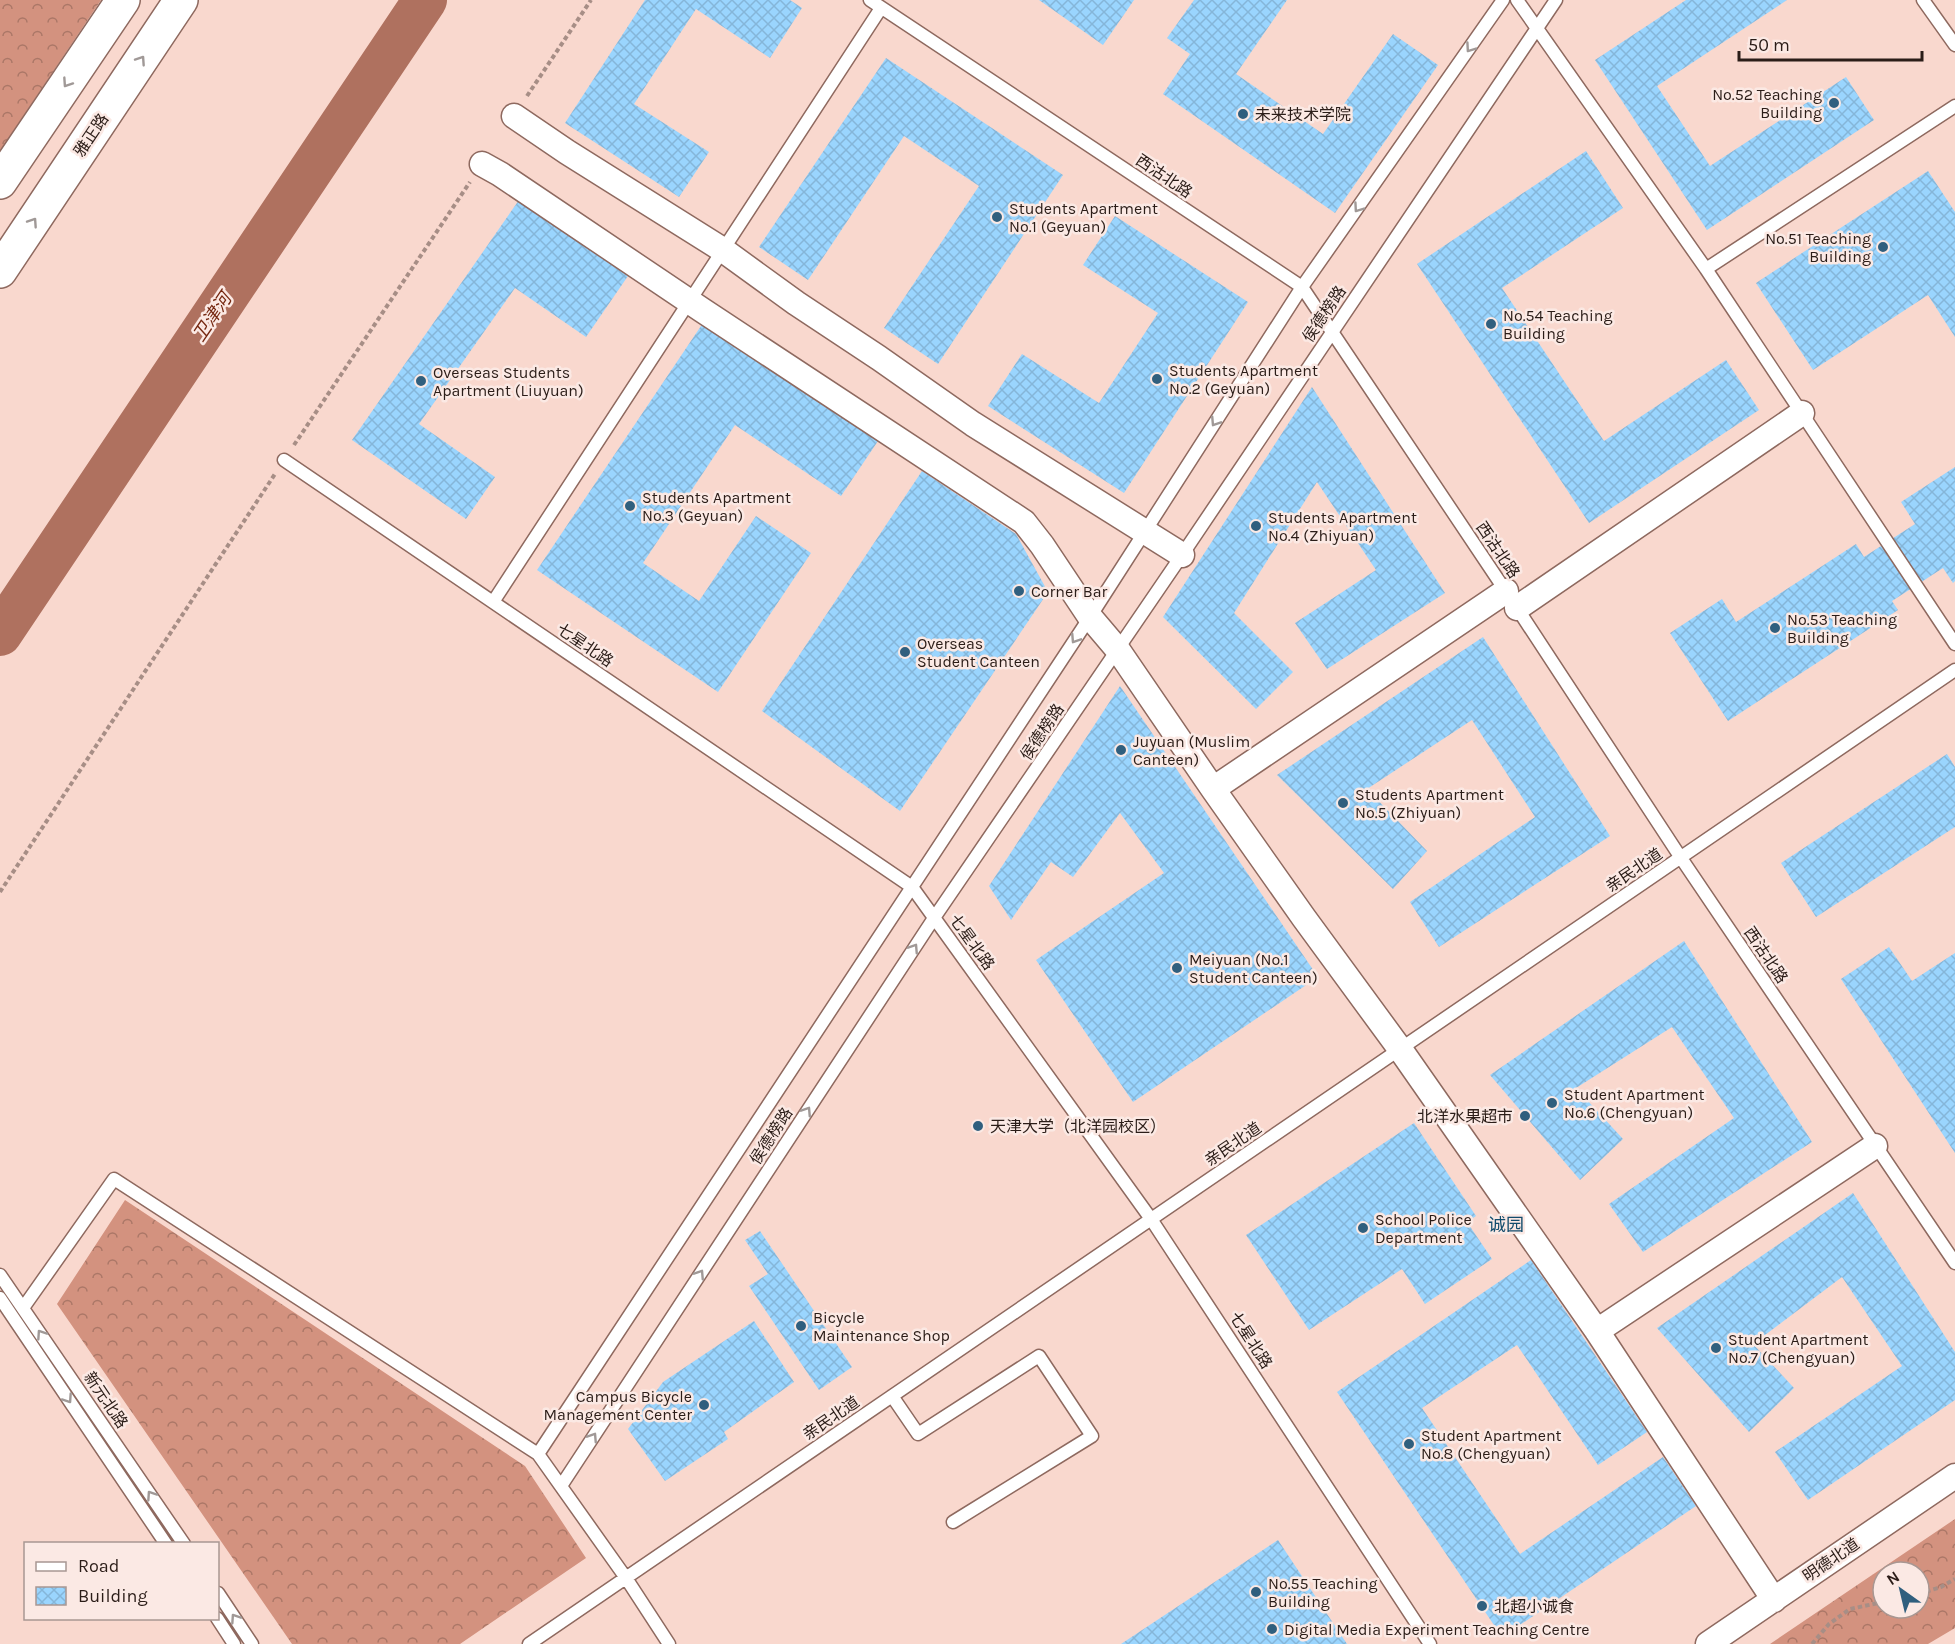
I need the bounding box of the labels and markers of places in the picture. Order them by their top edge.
place label: No.52 Teaching Building [1712,85,1822,122]
marker: No.52 Teaching Building [1827,96,1841,110]
place label: 未来技术学院 [1255,105,1351,124]
marker: 未来技术学院 [1236,107,1250,121]
place label: Students Apartment No.1 (Geyuan) [1009,199,1158,236]
marker: Students Apartment No.1 (Geyuan) [990,210,1004,224]
place label: No.51 Teaching Building [1765,229,1871,266]
marker: No.51 Teaching Building [1876,240,1890,254]
place label: No.54 Teaching Building [1503,306,1613,343]
marker: No.54 Teaching Building [1484,317,1498,331]
place label: Students Apartment No.2 (Geyuan) [1169,361,1318,398]
place label: Overseas Students Apartment (Liuyuan) [433,363,584,400]
marker: Students Apartment No.2 (Geyuan) [1150,372,1164,386]
marker: Overseas Students Apartment (Liuyuan) [414,374,428,388]
place label: Students Apartment No.3 (Geyuan) [642,488,791,525]
marker: Students Apartment No.3 (Geyuan) [623,499,637,513]
place label: Students Apartment No.4 (Zhiyuan) [1268,508,1417,545]
marker: Students Apartment No.4 (Zhiyuan) [1249,519,1263,533]
place label: Corner Bar [1031,582,1108,601]
marker: Corner Bar [1012,584,1026,598]
place label: No.53 Teaching Building [1787,610,1897,647]
marker: No.53 Teaching Building [1768,621,1782,635]
place label: Overseas Student Canteen [917,634,1040,671]
marker: Overseas Student Canteen [898,645,912,659]
place label: Juyuan (Muslim Canteen) [1133,732,1250,769]
marker: Juyuan (Muslim Canteen) [1114,743,1128,757]
place label: Students Apartment No.5 (Zhiyuan) [1355,785,1504,822]
marker: Students Apartment No.5 (Zhiyuan) [1336,796,1350,810]
place label: Meiyuan (No.1 Student Canteen) [1189,950,1318,987]
marker: Meiyuan (No.1 Student Canteen) [1170,961,1184,975]
place label: Student Apartment No.6 (Chengyuan) [1564,1085,1705,1122]
marker: Student Apartment No.6 (Chengyuan) [1545,1096,1559,1110]
place label: 北洋水果超市 [1417,1107,1513,1126]
marker: 北洋水果超市 [1518,1109,1532,1123]
place label: 天津大学（北洋园校区） [990,1117,1166,1136]
marker: 天津大学（北洋园校区） [971,1119,985,1133]
place label: School Police Department [1375,1210,1472,1247]
marker: School Police Department [1356,1221,1370,1235]
place label: Bicycle Maintenance Shop [813,1308,950,1345]
marker: Bicycle Maintenance Shop [794,1319,808,1333]
place label: Student Apartment No.7 (Chengyuan) [1728,1330,1869,1367]
marker: Student Apartment No.7 (Chengyuan) [1709,1341,1723,1355]
place label: Campus Bicycle Management Center [544,1387,692,1424]
marker: Campus Bicycle Management Center [697,1398,711,1412]
place label: Student Apartment No.8 (Chengyuan) [1421,1426,1562,1463]
marker: Student Apartment No.8 (Chengyuan) [1402,1437,1416,1451]
place label: No.55 Teaching Building [1268,1574,1378,1611]
marker: No.55 Teaching Building [1249,1585,1263,1599]
place label: 北超小诚食 [1494,1597,1574,1616]
marker: 北超小诚食 [1475,1599,1489,1613]
place label: Digital Media Experiment Teaching Centre [1284,1620,1590,1639]
marker: Digital Media Experiment Teaching Centre [1265,1622,1279,1636]

